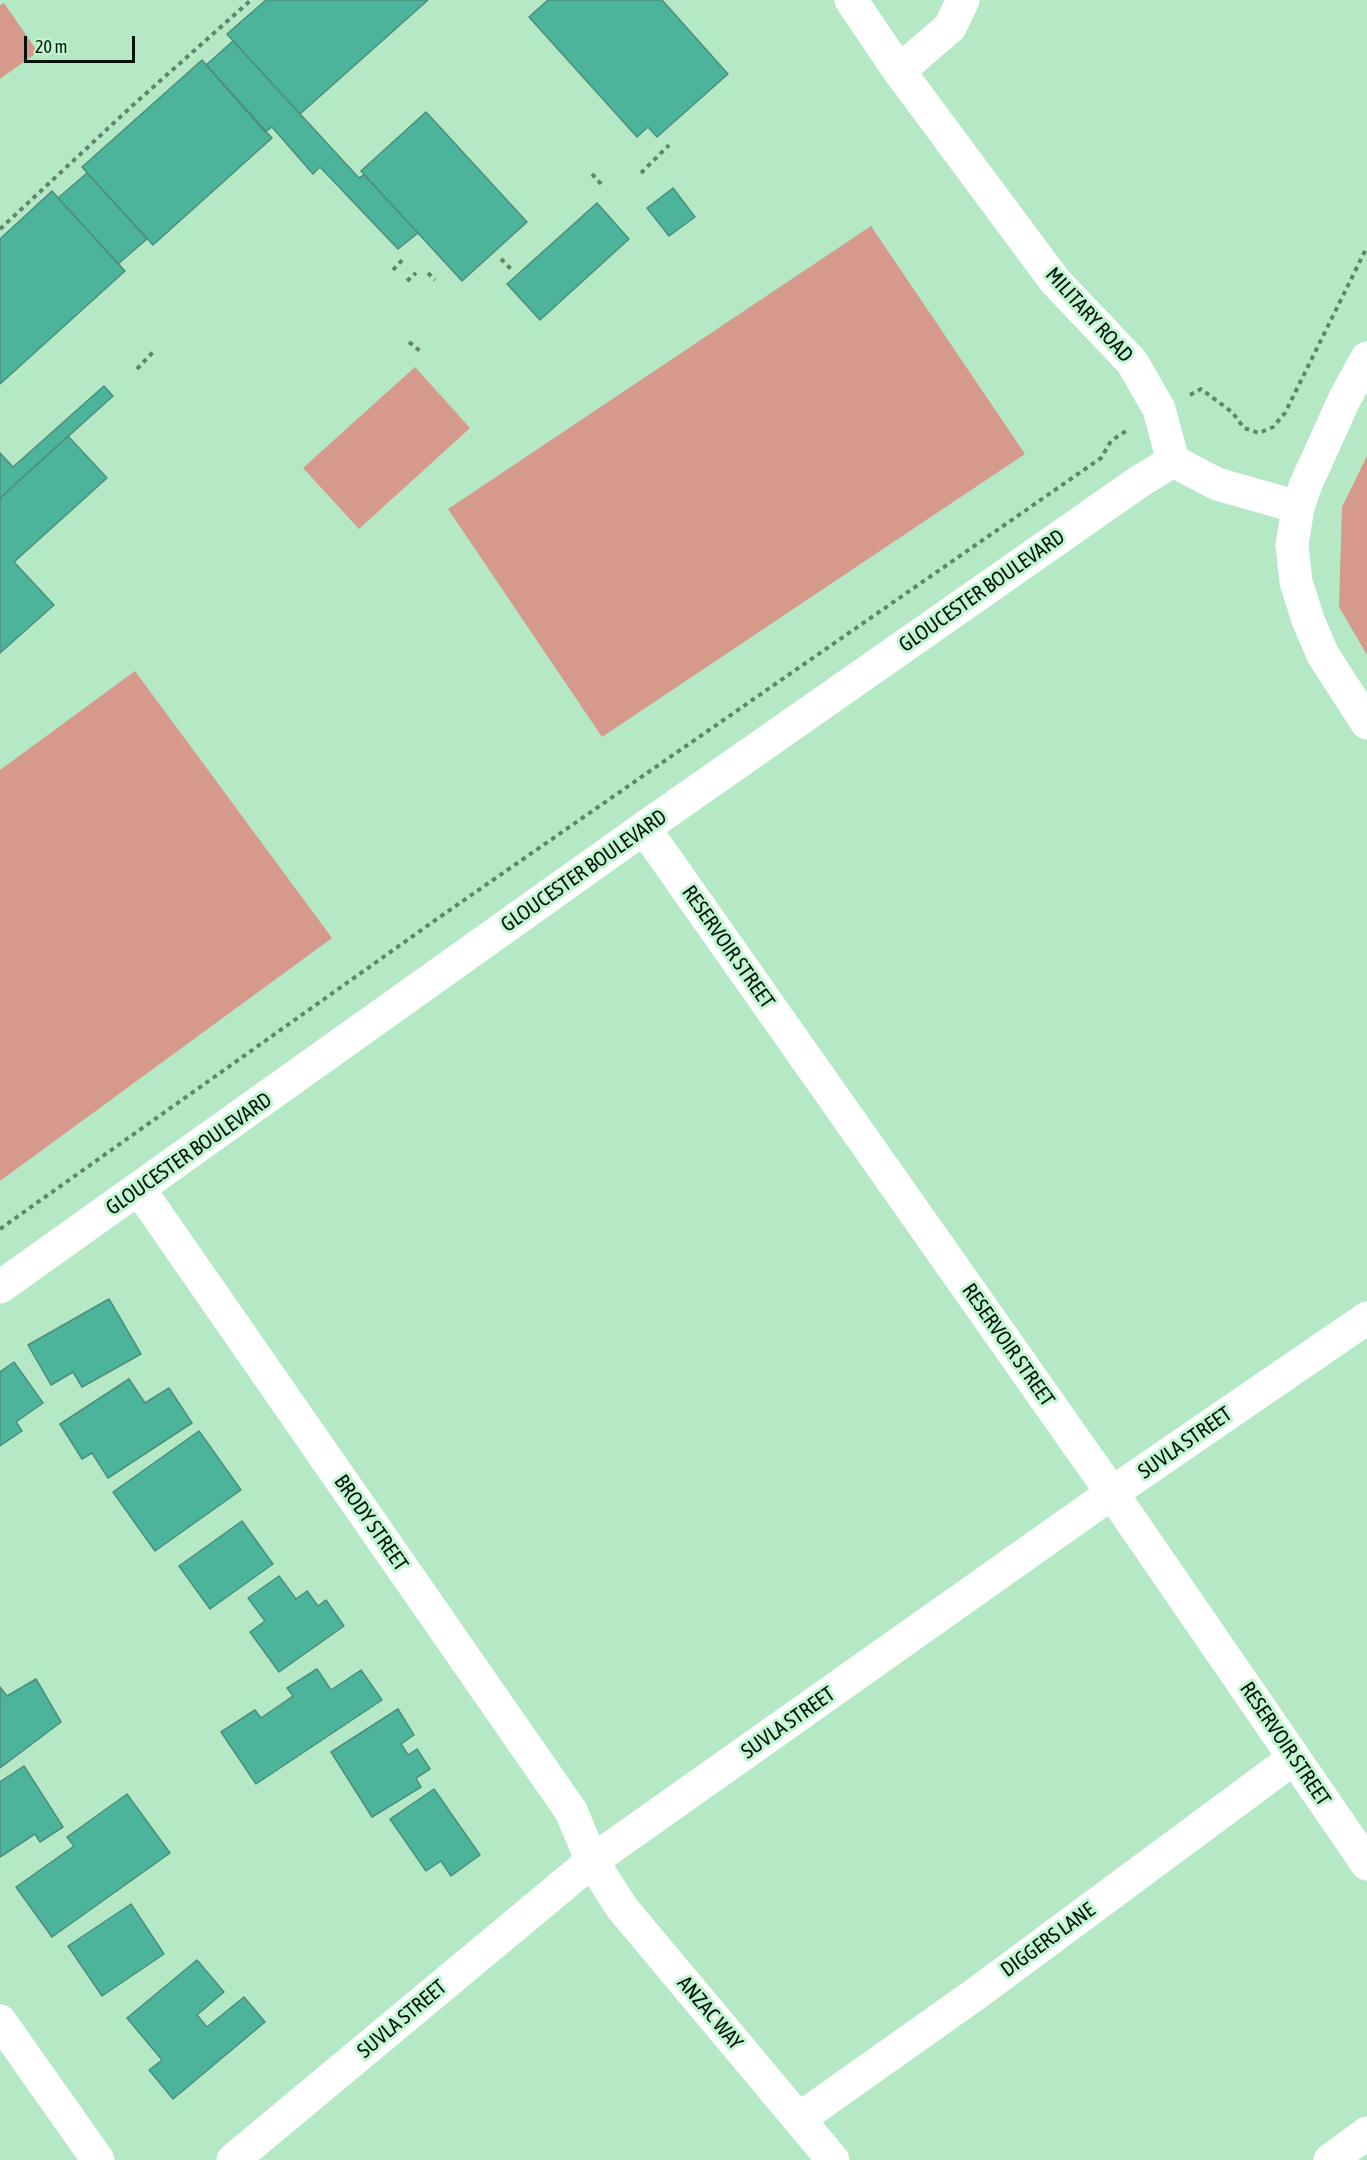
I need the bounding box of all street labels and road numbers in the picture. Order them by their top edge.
street label: MILITARY ROAD [1040,262,1138,368]
street label: GLOUCESTER BOULEVARD [894,524,1070,658]
street label: GLOUCESTER BOULEVARD [496,804,672,938]
street label: RESERVOIR STREET [676,881,780,1013]
street label: GLOUCESTER BOULEVARD [101,1087,277,1221]
street label: RESERVOIR STREET [956,1279,1060,1411]
street label: SUVLA STREET [1133,1402,1237,1484]
street label: BRODY STREET [329,1470,413,1576]
street label: RESERVOIR STREET [1234,1677,1336,1811]
street label: SUVLA STREET [736,1682,840,1764]
street label: DIGGERS LANE [996,1897,1100,1983]
street label: ANZAC WAY [672,1971,748,2055]
street label: SUVLA STREET [352,1974,452,2064]

